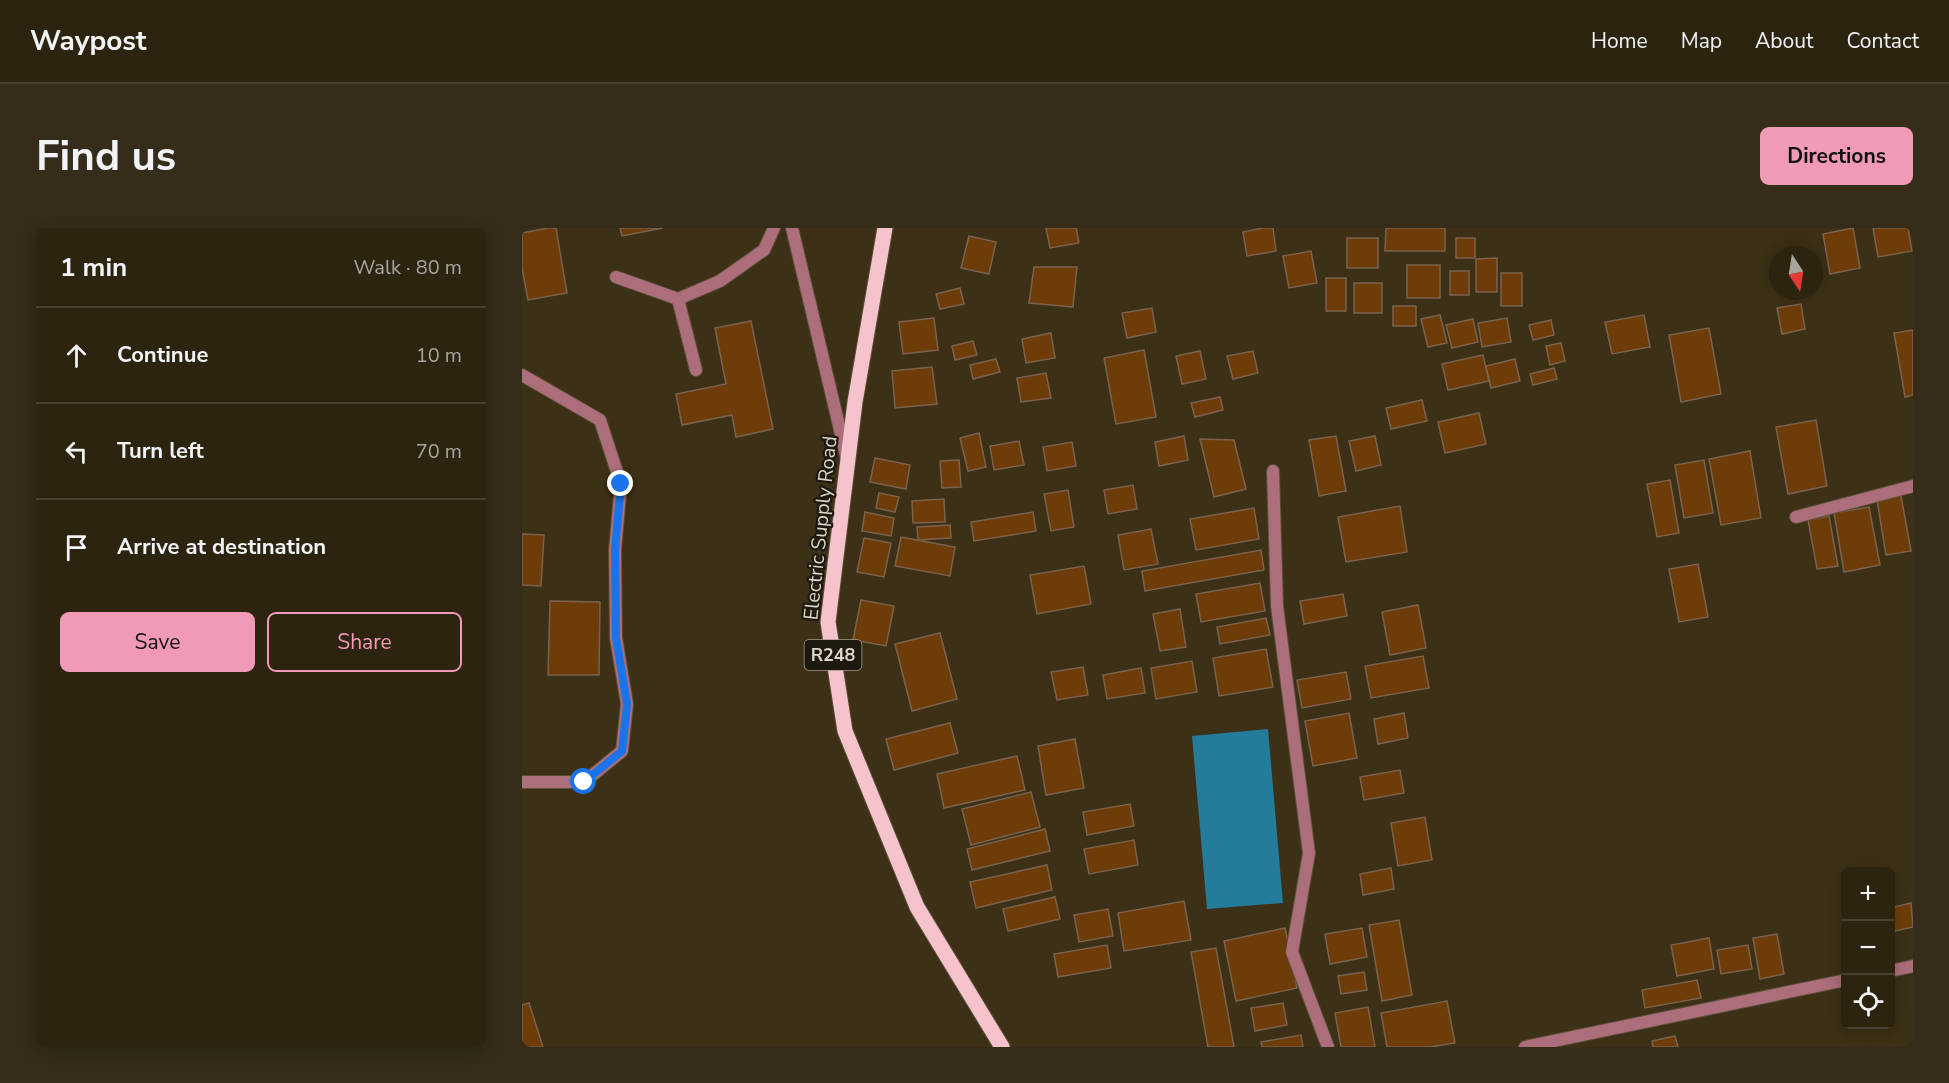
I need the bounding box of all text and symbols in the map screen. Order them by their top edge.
text: Waypost [30,22,147,60]
text: Home [1591,27,1648,55]
text: Map [1681,27,1722,55]
text: About [1755,27,1813,55]
text: Contact [1846,27,1919,55]
button: Directions [1760,127,1913,185]
text: Find us [36,128,176,185]
north arrow [1769,246,1823,300]
text: 1 min [60,250,127,285]
text: Walk · 80 m [354,254,462,281]
icon: ahead [60,339,93,372]
text: Continue [117,340,208,370]
text: 10 m [416,342,462,369]
icon: left [60,435,93,468]
street label: Electric Supply Road [797,435,844,621]
text: Turn left [117,436,204,466]
text: 70 m [416,438,462,465]
route end [607,470,633,496]
icon: arrive [60,531,93,564]
text: Arrive at destination [117,532,326,562]
button: Save [60,612,255,672]
button: Share [267,612,462,672]
road number: R248 [804,640,862,670]
route start [570,768,596,794]
map controls [1841,867,1895,1029]
button: + [1841,867,1895,921]
button: − [1841,921,1895,975]
button: locate [1841,975,1895,1029]

